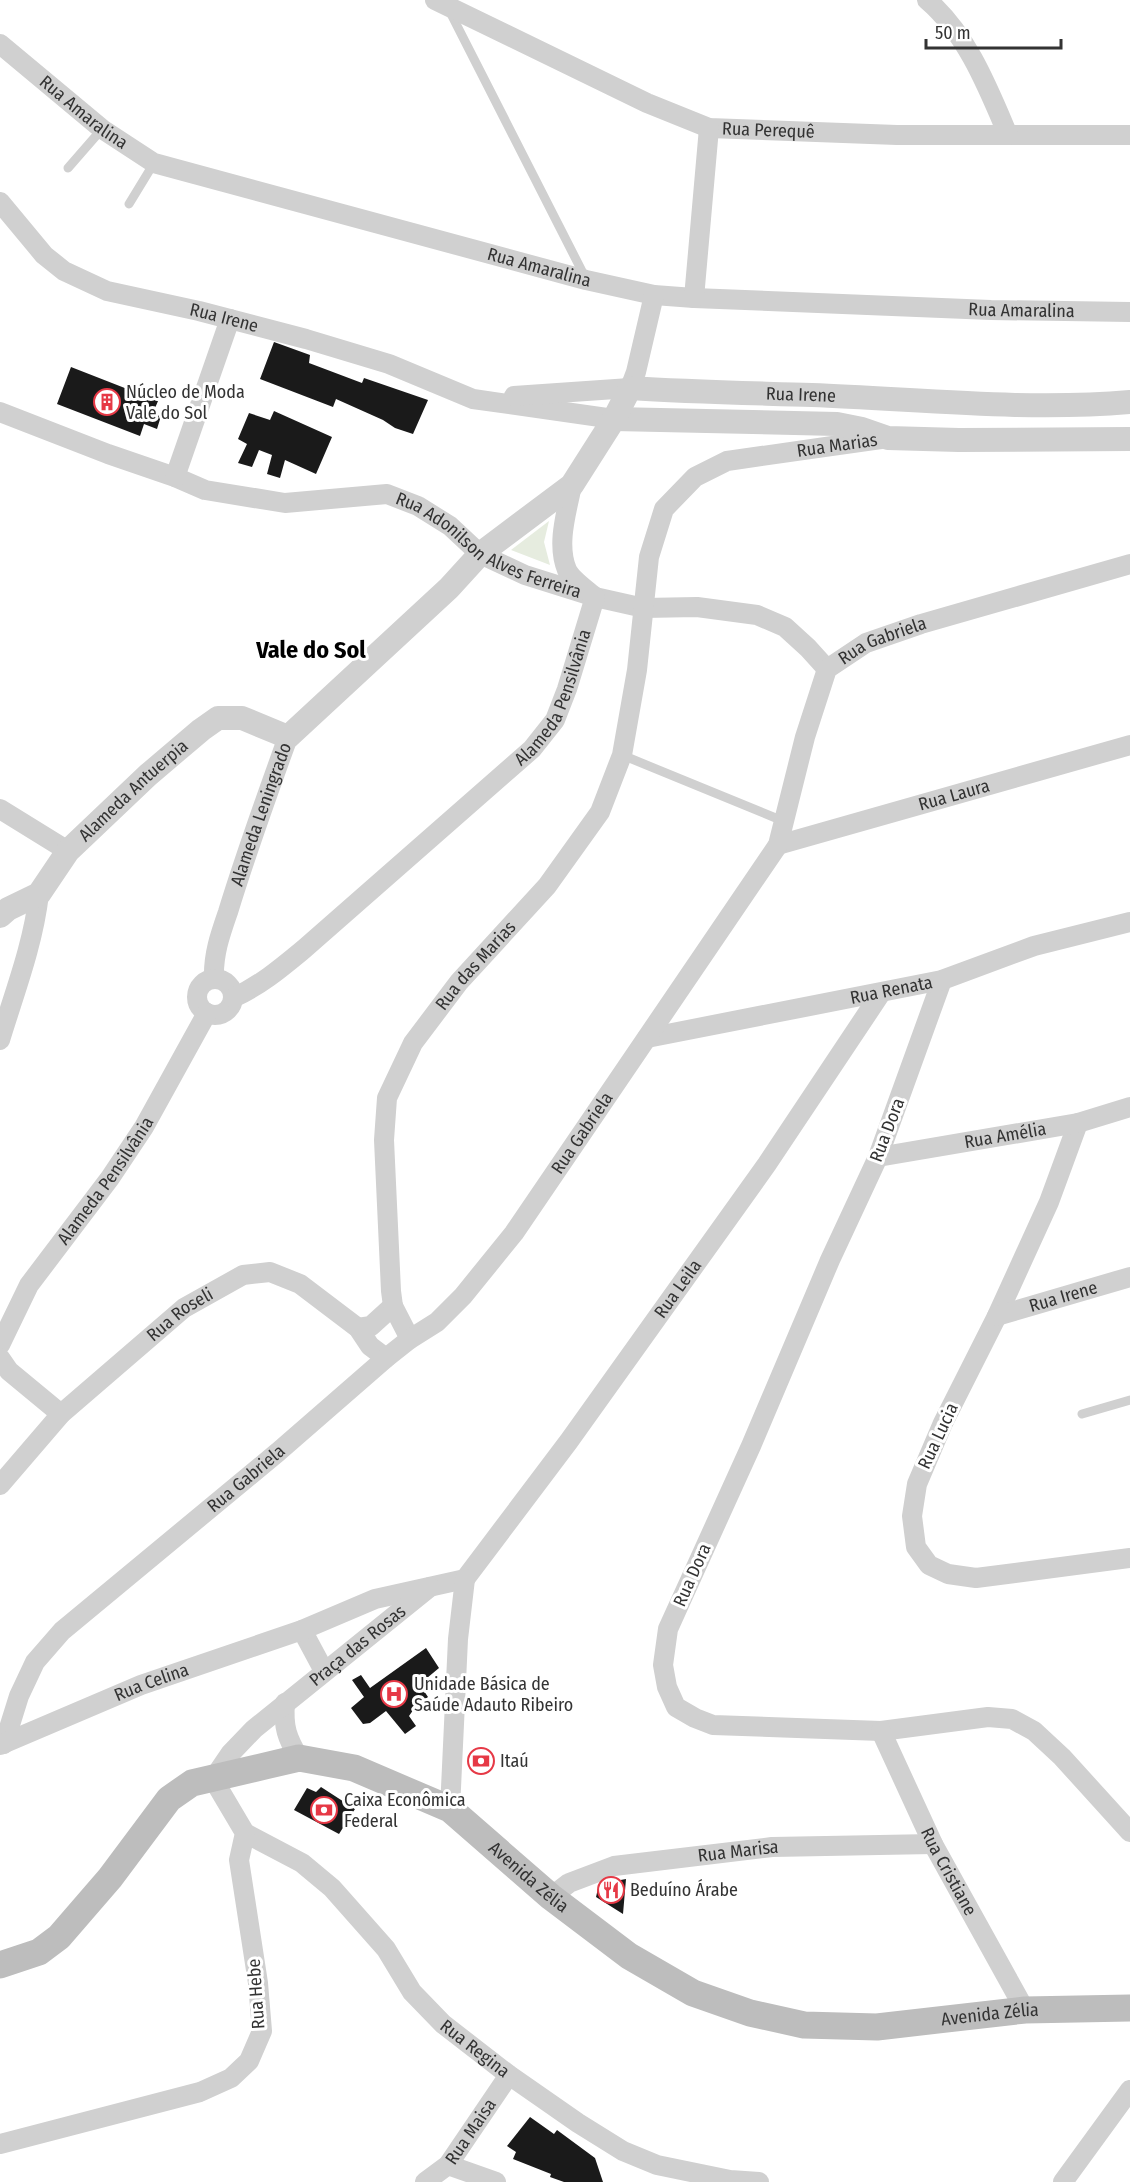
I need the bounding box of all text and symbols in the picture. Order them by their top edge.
scale bar [926,12,1061,50]
text: 50 m [935,22,971,44]
street label: Rua Amaralina [35,71,132,154]
street label: Rua Perequê [722,117,815,143]
street label: Rua Amaralina [485,243,593,292]
street label: Rua Irene [188,298,261,337]
street label: Rua Amaralina [968,298,1075,322]
place label: Núcleo de Moda Vale do Sol [126,381,245,424]
street label: Rua Irene [766,383,837,407]
building icon: Núcleo de Moda Vale do Sol [92,387,122,417]
street label: Rua Marias [795,429,879,462]
street label: Rua Adonilson Alves Ferreira [393,487,584,603]
street label: Rua Gabriela [834,612,929,669]
street label: Alameda Pensilvânia [510,626,596,770]
district label: Vale do Sol [255,636,366,664]
street label: Alameda Antuerpia [74,735,193,846]
street label: Alameda Leningrado [226,739,296,889]
street label: Rua Laura [916,774,992,816]
street label: Rua das Marias [431,916,521,1015]
street label: Rua Renata [848,971,935,1009]
street label: Rua Gabriela [546,1088,618,1178]
street label: Rua Dora [865,1095,909,1165]
street label: Alameda Pensilvânia [52,1113,158,1249]
street label: Rua Amélia [963,1118,1048,1153]
street label: Rua Leila [649,1255,706,1322]
street label: Rua Irene [1026,1276,1100,1317]
street label: Rua Roseli [142,1283,217,1346]
street label: Rua Lucia [913,1399,963,1473]
street label: Rua Gabriela [203,1440,290,1517]
street label: Rua Dora [668,1540,716,1610]
street label: Praça das Rosas [305,1600,410,1691]
street label: Rua Celina [111,1659,192,1706]
place label: Unidade Básica de Saúde Adauto Ribeiro [414,1673,573,1716]
hospital icon: Unidade Básica de Saúde Adauto Ribeiro [379,1679,409,1709]
bank icon: Itaú [466,1746,496,1776]
place label: Itaú [500,1750,529,1772]
place label: Caixa Econômica Federal [344,1789,466,1832]
bank icon: Caixa Econômica Federal [309,1795,339,1825]
street label: Rua Cristiane [916,1824,982,1920]
street label: Rua Marisa [697,1836,779,1867]
street label: Avenida Zélia [484,1837,573,1918]
restaurant icon: Beduíno Árabe [596,1875,626,1905]
place label: Beduíno Árabe [630,1878,738,1901]
street label: Rua Hebe [243,1958,269,2030]
street label: Avenida Zélia [940,1999,1039,2031]
street label: Rua Regina [436,2015,514,2083]
street label: Rua Maisa [441,2094,501,2169]

